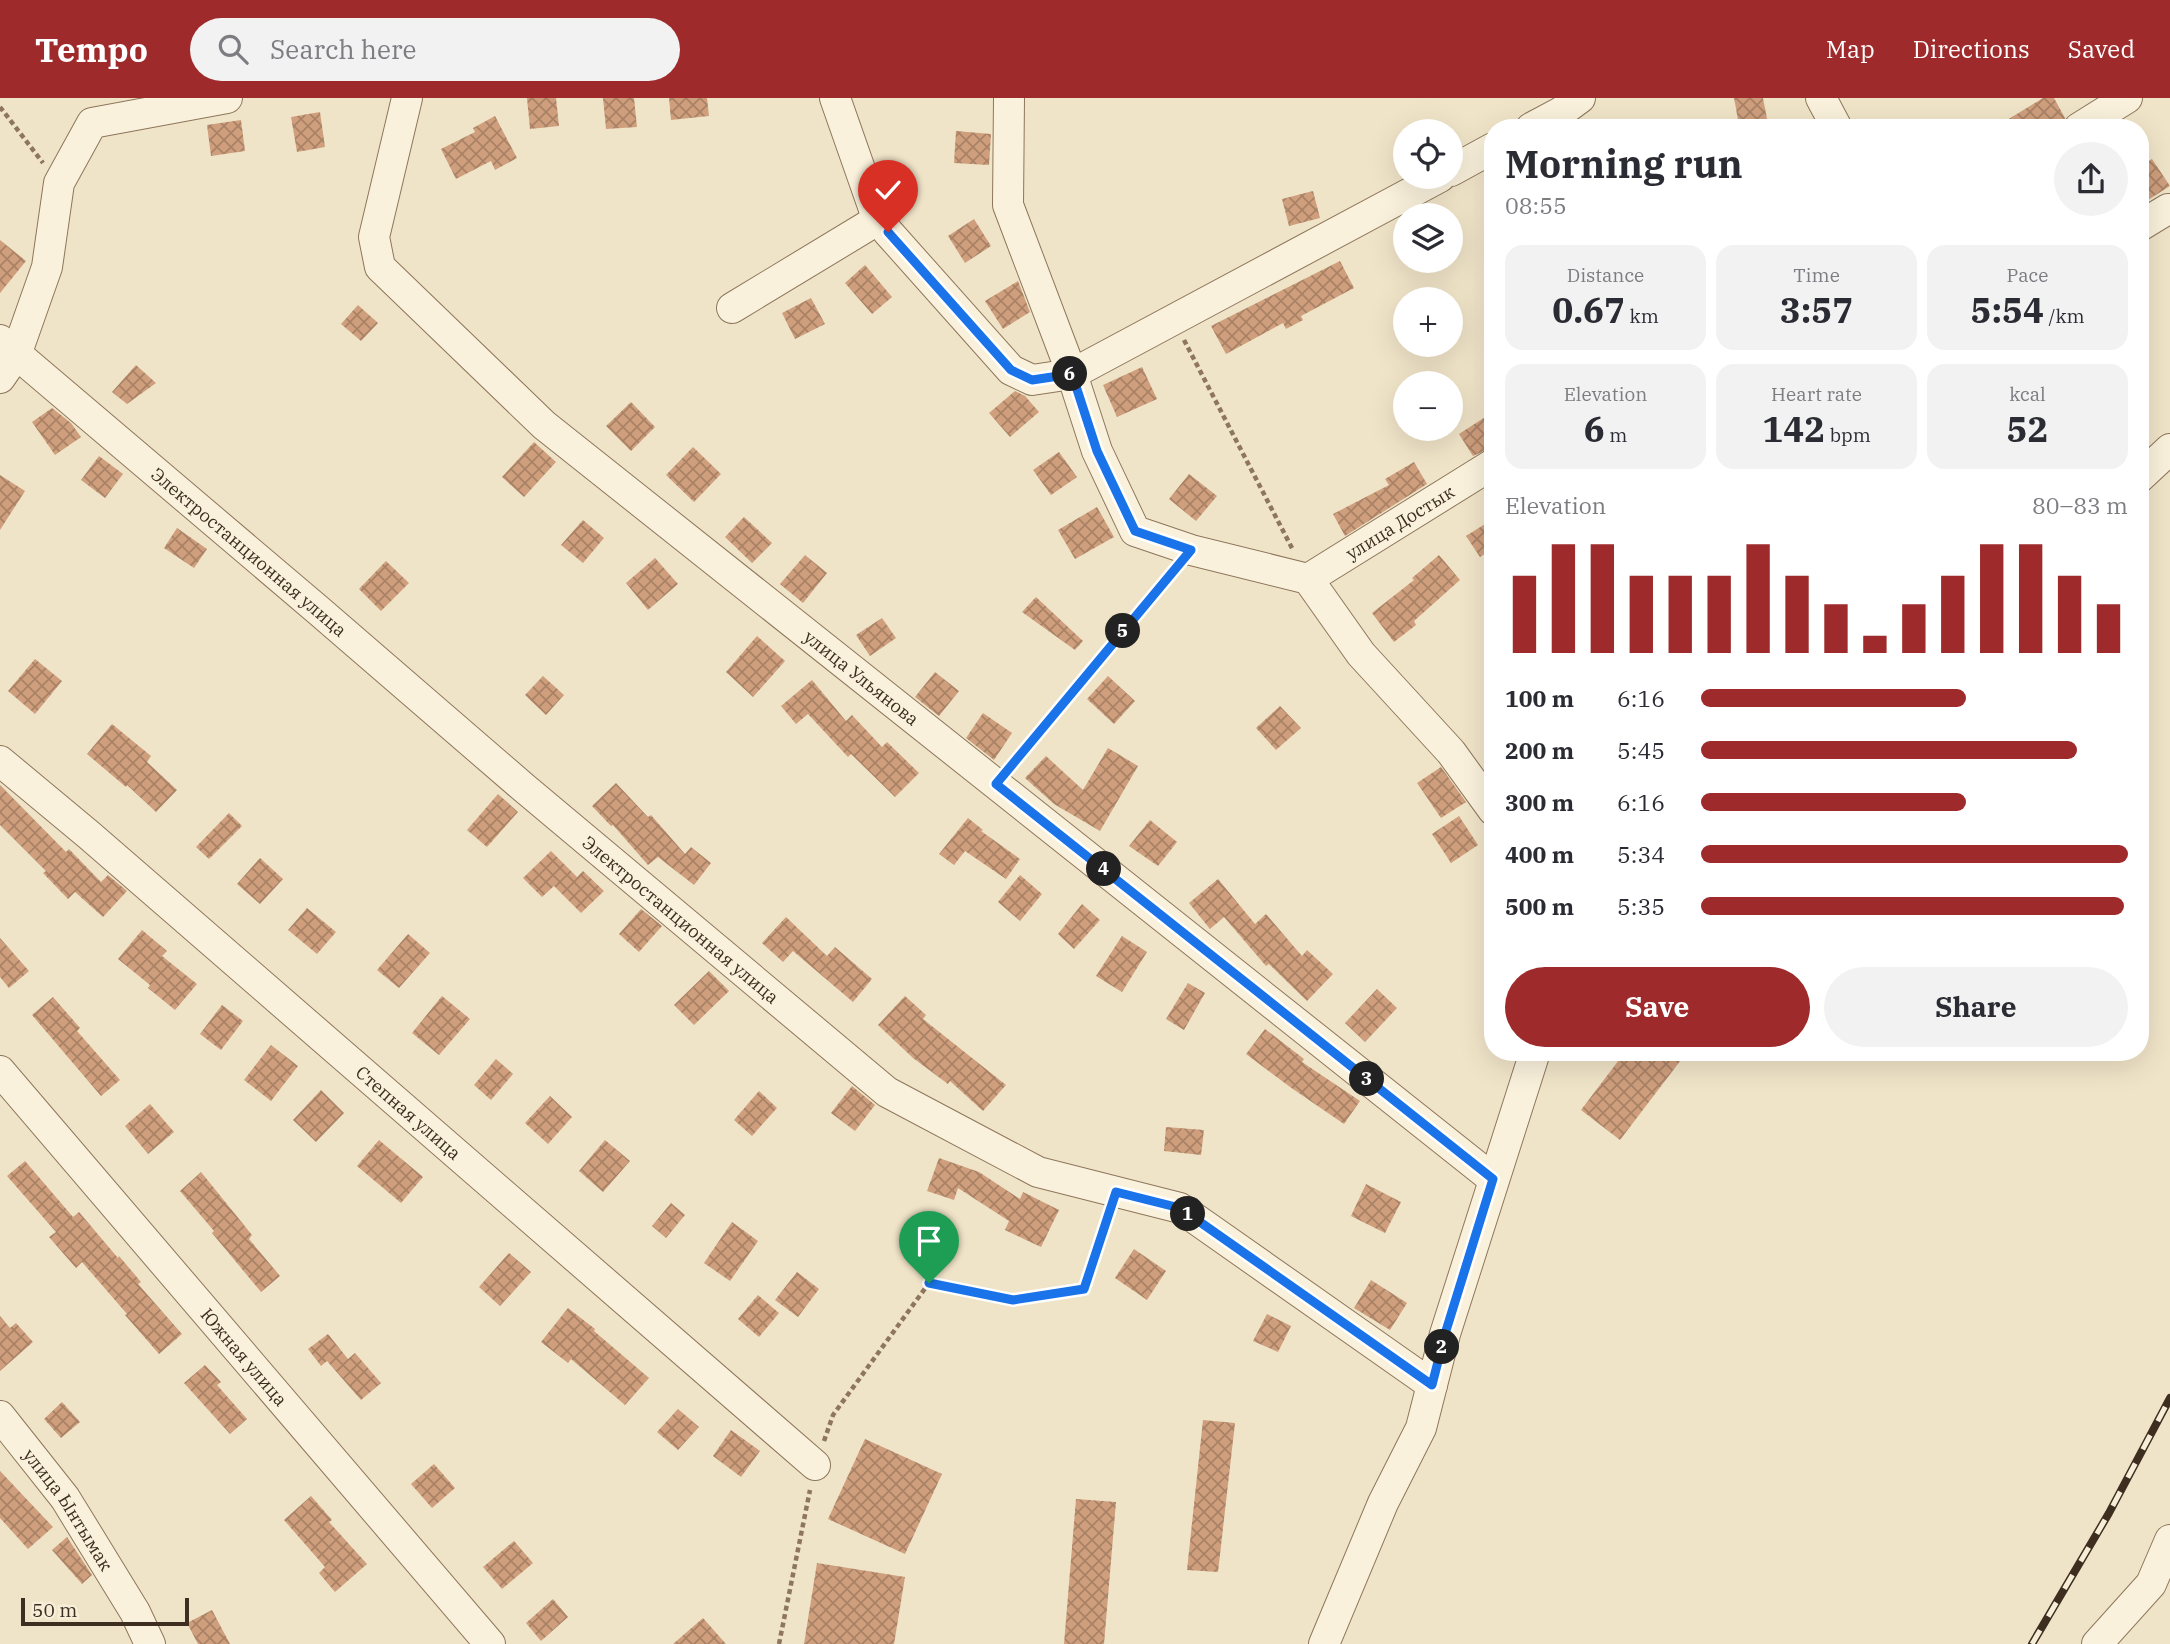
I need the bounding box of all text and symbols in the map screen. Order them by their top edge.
search box [190,18,680,81]
text: Tempo [35,28,148,71]
icon: search [214,30,252,68]
text: Search here [270,32,416,66]
text: Map [1826,33,1875,65]
text: Directions [1913,33,2030,65]
text: Saved [2068,33,2135,65]
map controls [1393,119,1463,441]
button: locate [1393,119,1463,189]
text: Morning run [1505,139,1743,188]
button: share [2054,142,2128,216]
pin [858,160,918,232]
icon: check [869,171,907,209]
text: 08:55 [1505,190,1567,220]
button: layers [1393,203,1463,273]
text: Distance [1567,263,1644,287]
text: Time [1793,263,1840,287]
text: Pace [2007,263,2048,287]
button: + [1393,287,1463,357]
text: 0.67 [1552,287,1625,333]
text: 3:57 [1780,287,1853,333]
text: 5:54 [1970,287,2044,333]
text: km [1625,304,1659,328]
text: /km [2044,304,2085,328]
pin: 6 [1052,356,1088,392]
text: 6 [1064,361,1075,385]
button: − [1393,371,1463,441]
text: Elevation [1564,382,1647,406]
text: Heart rate [1771,382,1862,406]
text: kcal [2009,382,2046,406]
text: 6 [1584,406,1605,452]
text: 142 [1762,406,1825,452]
text: 52 [2006,406,2049,452]
text: m [1605,423,1627,447]
text: bpm [1825,423,1871,447]
street label: Электростанционная улица [147,462,352,641]
street label: улица Достык [1341,479,1459,564]
text: Elevation [1505,490,1606,520]
text: 80–83 m [2032,490,2128,520]
pin: 5 [1106,614,1140,648]
text: 5 [1117,618,1128,642]
street label: улица Ульянова [800,625,924,730]
text: 100 m [1505,683,1574,713]
text: 6:16 [1617,683,1665,713]
text: 200 m [1505,735,1574,765]
text: 5:45 [1617,735,1665,765]
text: 300 m [1505,787,1574,817]
text: 6:16 [1617,787,1665,817]
street label: Электростанционная улица [578,830,784,1008]
text: 400 m [1505,839,1574,869]
text: 5:34 [1617,839,1665,869]
pin: 4 [1086,852,1122,886]
text: 4 [1098,856,1109,880]
text: 500 m [1505,891,1574,921]
text: 5:35 [1617,891,1665,921]
button: Save [1505,967,1810,1047]
button: Share [1824,967,2128,1047]
street label: Степная улица [351,1060,466,1165]
pin: 3 [1350,1062,1384,1096]
text: 3 [1361,1066,1372,1090]
pin: 1 [1170,1196,1206,1232]
text: 1 [1182,1201,1193,1225]
pin [899,1211,959,1283]
icon: arrive [910,1222,948,1260]
street label: Южная улица [196,1303,293,1411]
pin: 2 [1424,1330,1460,1364]
text: 2 [1436,1334,1447,1358]
street label: улица Ынтымак [18,1443,119,1575]
scale bar [21,1595,189,1627]
text: 50 m [32,1598,77,1622]

